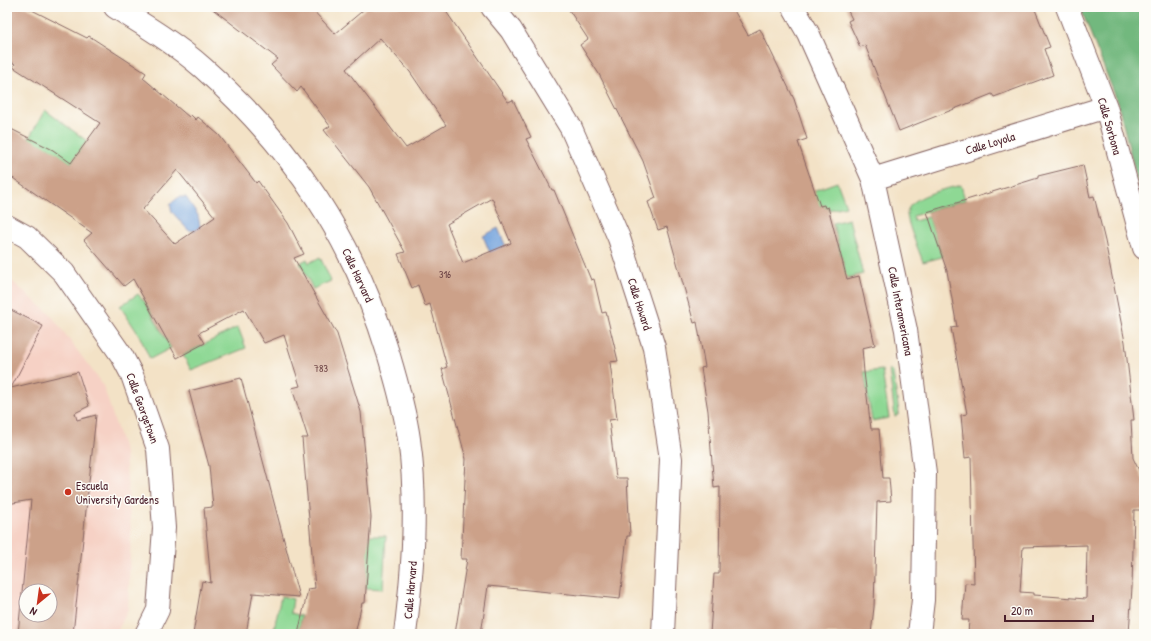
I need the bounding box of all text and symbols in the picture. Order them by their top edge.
street label: Calle Sorbona [1094,95,1126,157]
street label: Calle Loyola [963,127,1017,159]
street label: Calle Harvard [338,245,378,305]
street label: Calle Interamericana [884,265,918,357]
house number: 316 [439,268,451,281]
street label: Calle Howard [624,276,657,333]
house number: 783 [314,362,328,375]
street label: Calle Georgetown [122,370,164,446]
place label: Escuela University Gardens [76,477,159,508]
marker: Escuela University Gardens [63,487,73,497]
street label: Calle Harvard [399,560,421,619]
north arrow [18,583,58,623]
scale bar [1005,597,1093,623]
text: 20 m [1011,602,1033,619]
text: N [27,604,39,619]

